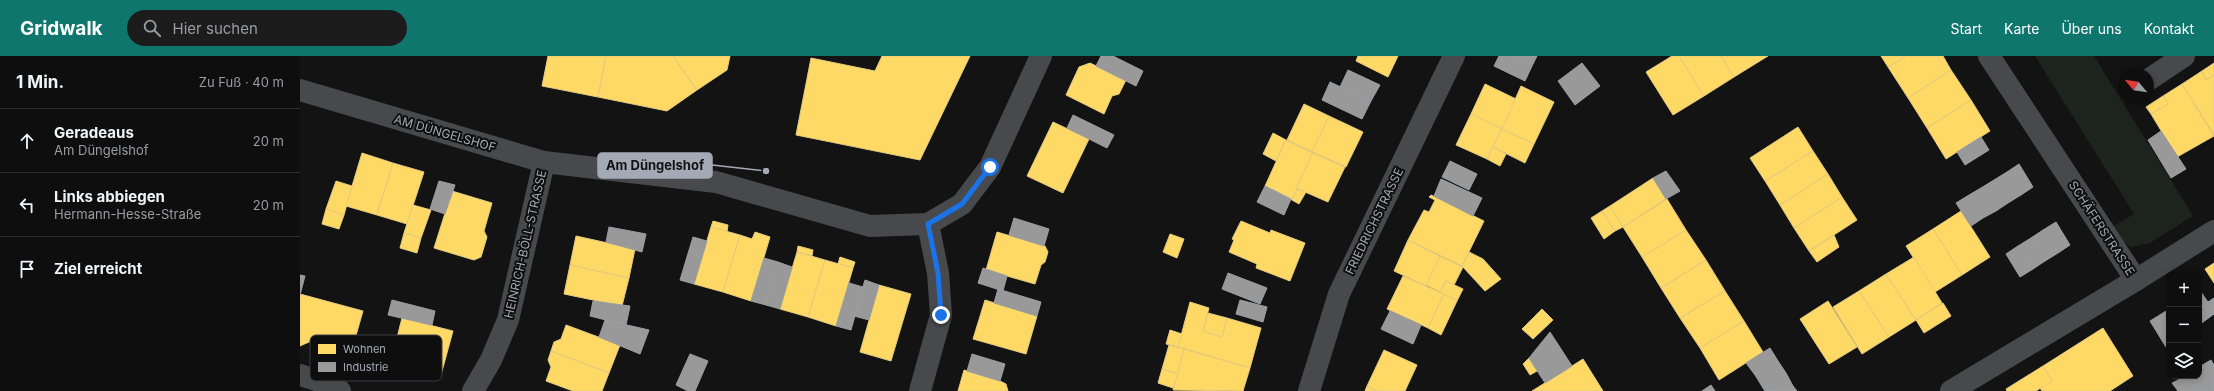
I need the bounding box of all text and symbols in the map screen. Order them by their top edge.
search box [127,10,407,46]
text: Gridwalk [20,17,103,40]
icon: search [141,17,163,39]
text: Hier suchen [173,19,258,38]
text: Start [1950,20,1982,37]
text: Karte [2004,20,2039,37]
text: Über uns [2061,20,2122,37]
text: Kontakt [2144,20,2194,37]
north arrow [2118,68,2154,104]
text: 1 Min. [16,72,64,92]
text: Zu Fuß · 40 m [199,74,284,90]
street label: AM DÜNGELSHOF [392,111,498,155]
text: Geradeaus [54,123,134,142]
icon: ahead [16,130,38,152]
text: 20 m [253,133,284,149]
text: Am Düngelshof [54,142,149,158]
callout: Am Düngelshof [598,153,712,178]
text: Am Düngelshof [606,157,705,173]
route start [981,158,999,176]
street label: FRIEDRICHSTRASSE [1342,165,1406,277]
street label: HEINRICH-BÖLL-STRASSE [501,168,549,320]
street label: SCHÄFERSTRASSE [2066,178,2138,278]
text: Links abbiegen [54,187,165,206]
icon: left [16,194,38,216]
text: 20 m [253,197,284,213]
text: Hermann-Hesse-Straße [54,206,201,222]
icon: arrive [16,258,38,280]
text: Ziel erreicht [54,259,142,278]
map controls [2166,271,2202,379]
button: + [2166,271,2202,307]
route end [932,306,950,324]
button: − [2166,307,2202,343]
legend [310,335,442,381]
text: Wohnen [343,342,386,356]
button: layers [2166,343,2202,379]
text: Industrie [343,360,389,374]

